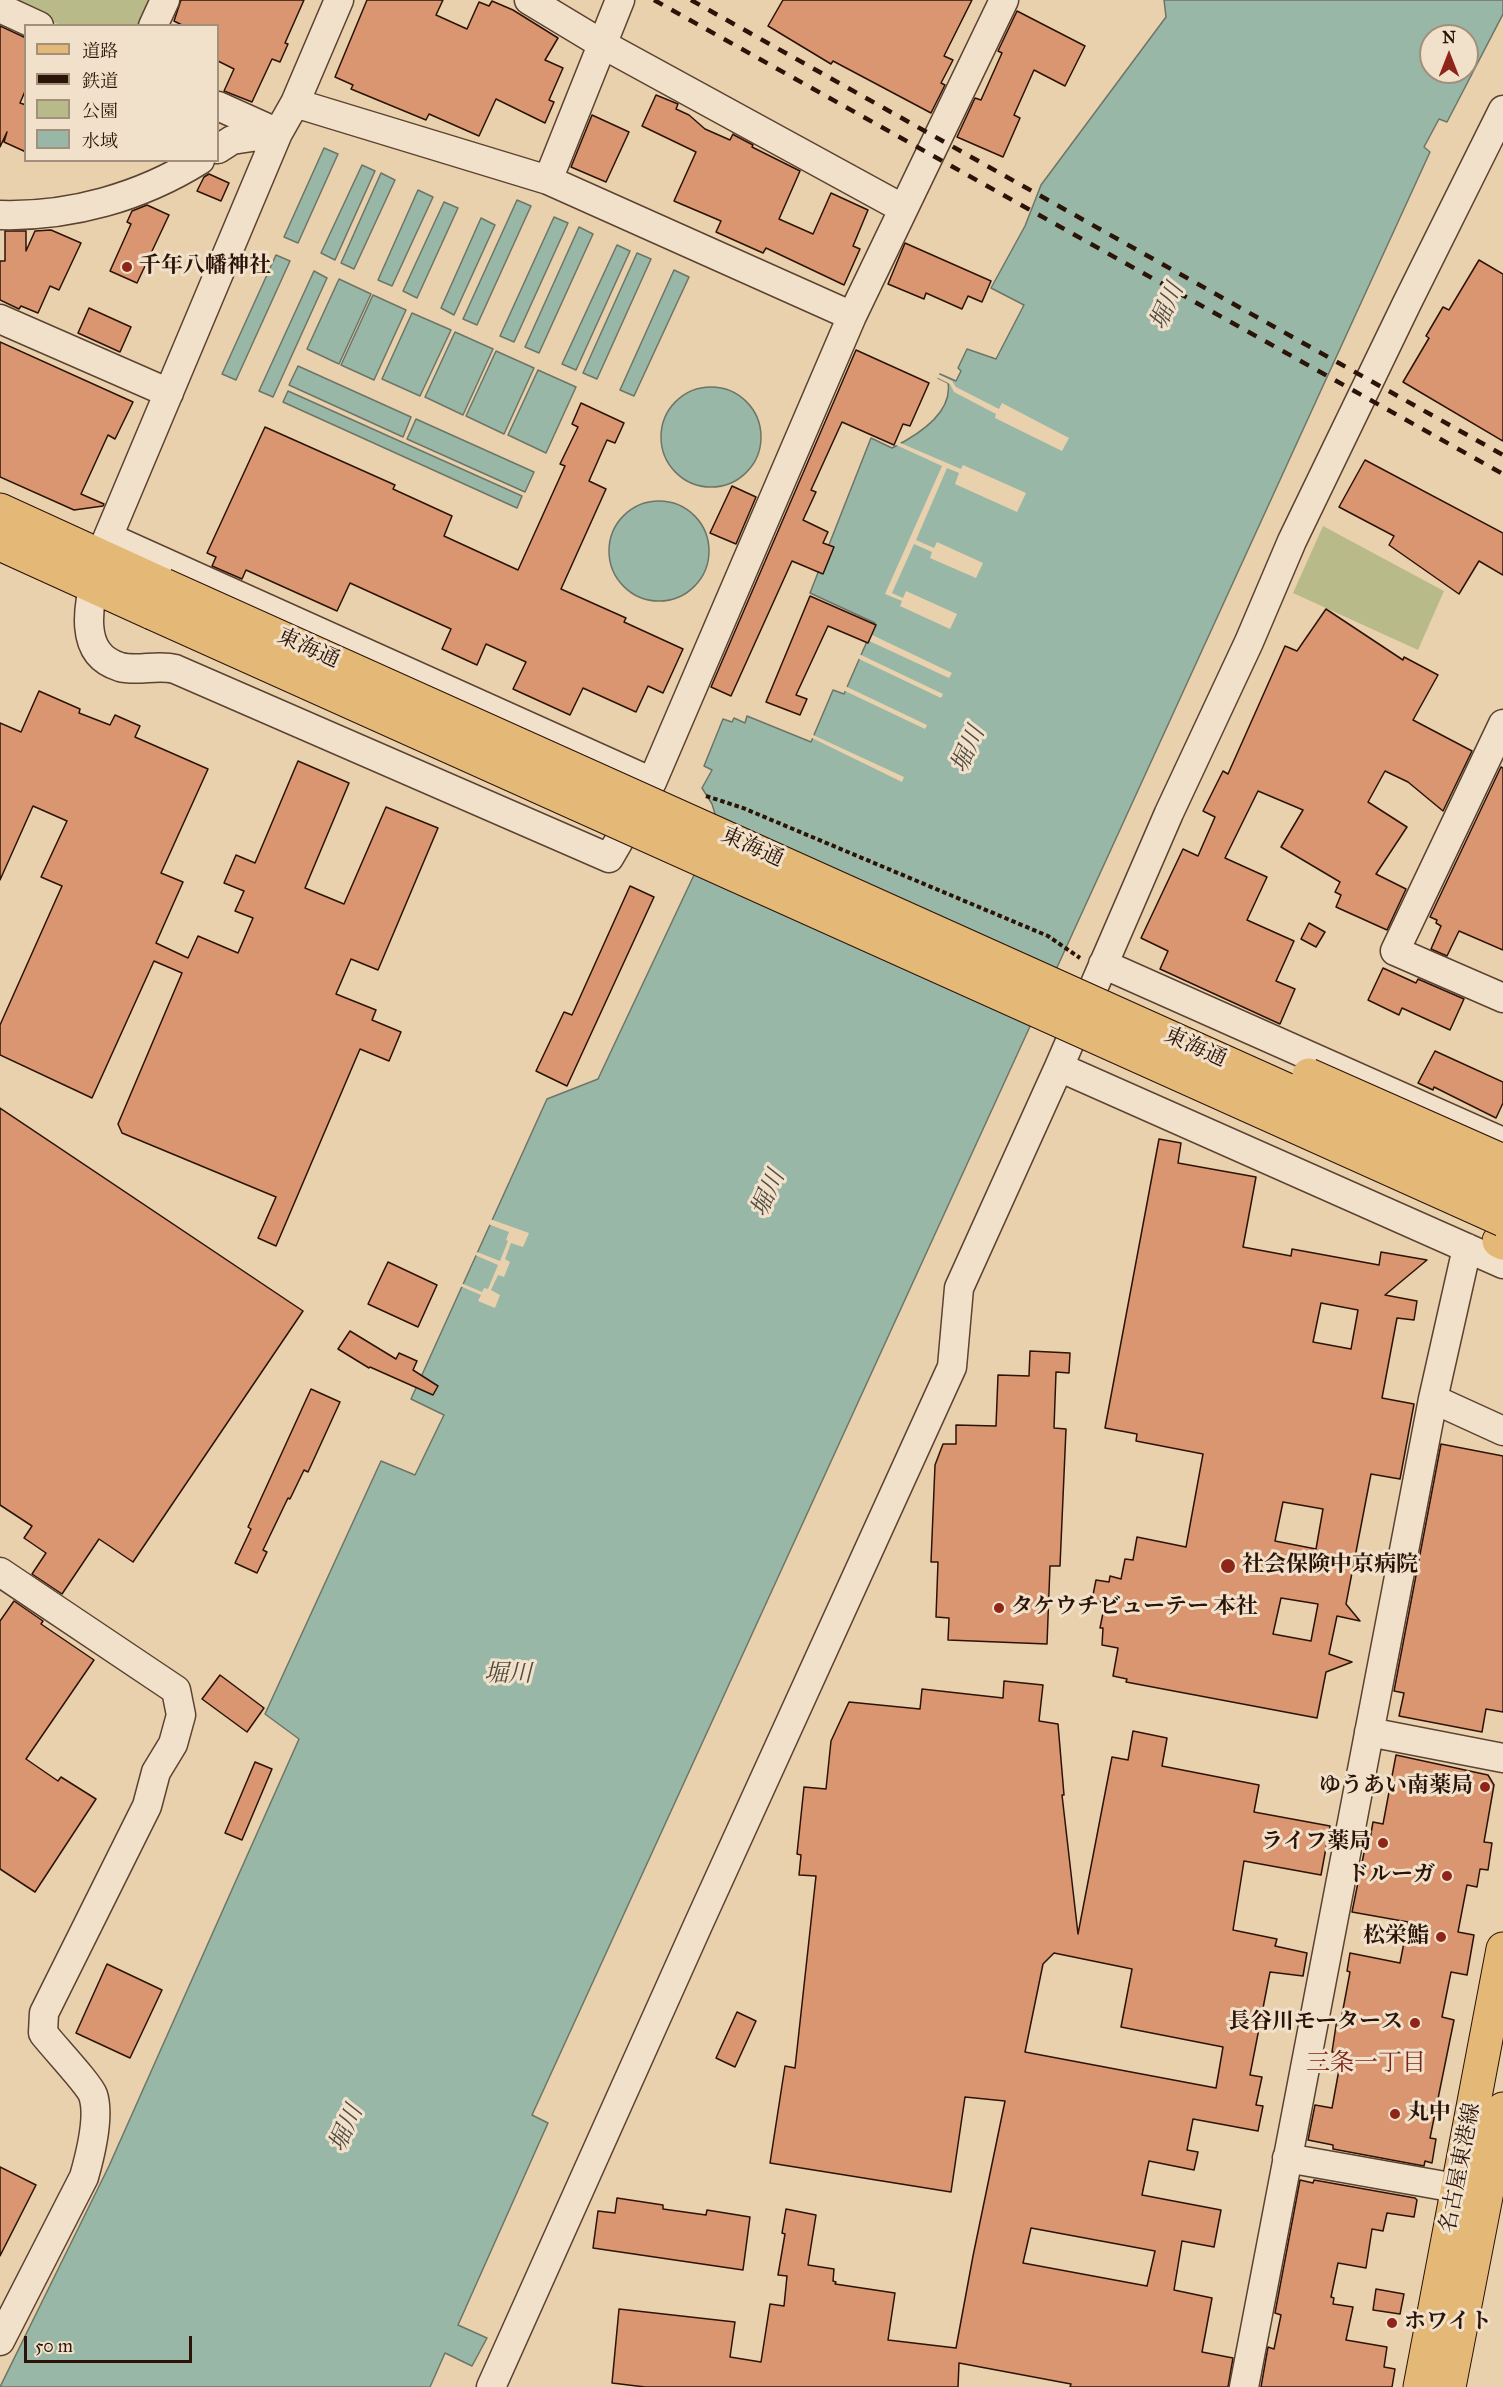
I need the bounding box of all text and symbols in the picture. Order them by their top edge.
legend [24,24,219,162]
north arrow [1419,24,1479,84]
text: N [1442,28,1456,47]
text: 道路 [82,40,118,62]
text: 鉄道 [82,70,118,92]
text: 公園 [82,100,118,122]
text: 水域 [82,130,118,152]
place label: 千年八幡神社 [139,254,271,280]
marker: 千年八幡神社 [120,260,134,274]
water label: 堀川 [1145,279,1191,335]
street label: 東海通 [272,624,344,674]
water label: 堀川 [946,722,992,778]
street label: 東海通 [716,823,788,873]
street label: 東海通 [1159,1023,1231,1073]
water label: 堀川 [746,1166,792,1222]
place label: 社会保険中京病院 [1242,1553,1418,1579]
marker: 社会保険中京病院 [1219,1557,1237,1575]
place label: タケウチビューテー 本社 [1011,1595,1258,1621]
marker: タケウチビューテー 本社 [992,1601,1006,1615]
water label: 堀川 [484,1661,532,1689]
place label: ゆうあい南薬局 [1319,1774,1473,1800]
marker: ゆうあい南薬局 [1478,1780,1492,1794]
place label: ライフ薬局 [1261,1830,1371,1856]
marker: ライフ薬局 [1376,1836,1390,1850]
place label: ドルーガ [1347,1863,1435,1889]
marker: ドルーガ [1440,1869,1454,1883]
place label: 松栄鮨 [1363,1924,1429,1950]
marker: 松栄鮨 [1434,1930,1448,1944]
place label: 長谷川モータース [1228,2010,1403,2036]
marker: 長谷川モータース [1408,2016,1422,2030]
district label: 三条一丁目 [1306,2050,1426,2078]
water label: 堀川 [324,2101,370,2157]
place label: 丸中 [1407,2101,1451,2127]
street label: 名古屋東港線 [1435,2101,1487,2235]
marker: 丸中 [1388,2107,1402,2121]
place label: ホワイト [1404,2310,1492,2336]
marker: ホワイト [1385,2316,1399,2330]
scale bar [27,2324,195,2362]
text: 50 m [35,2335,73,2357]

